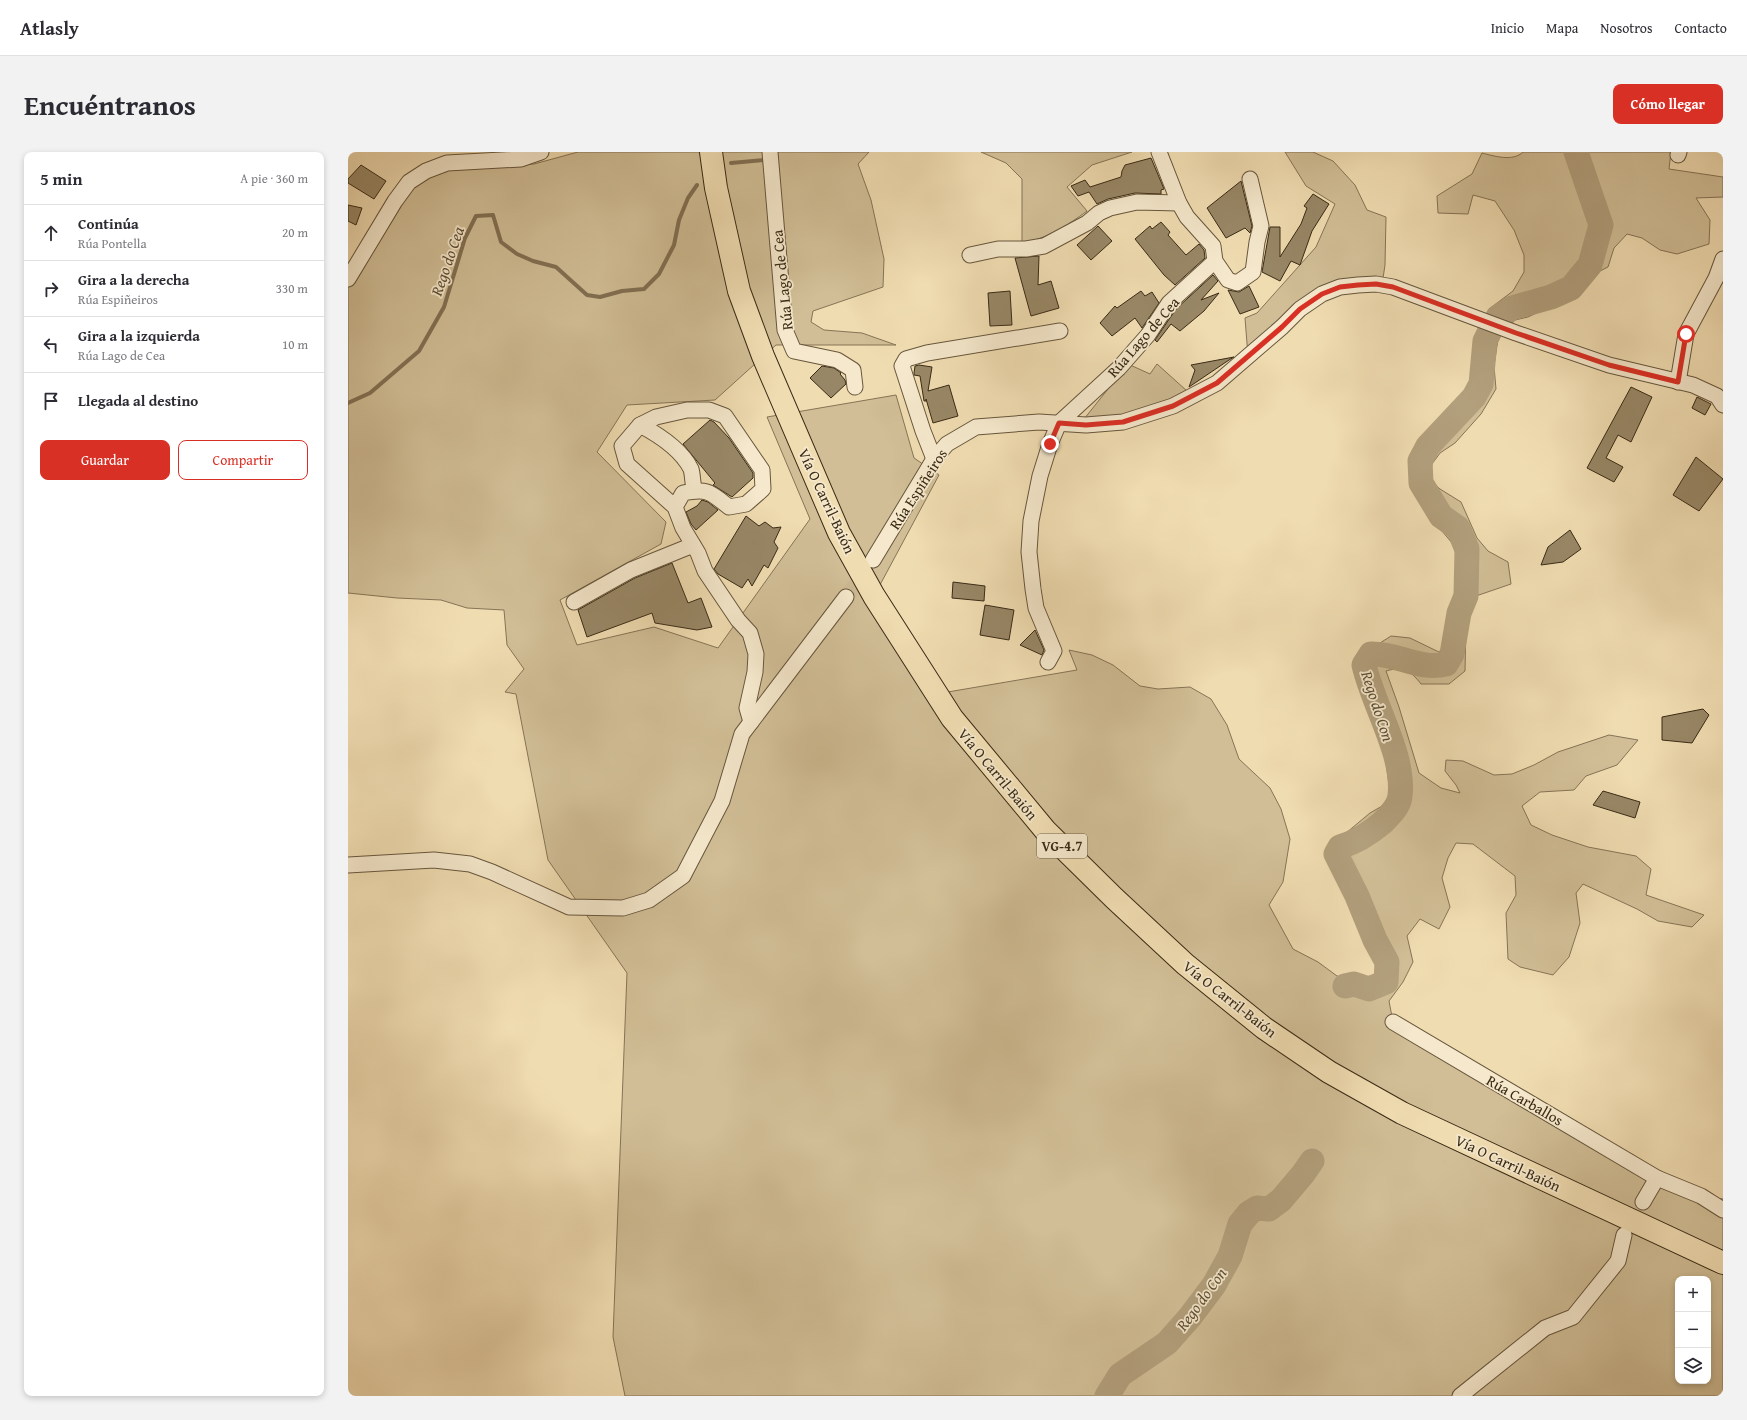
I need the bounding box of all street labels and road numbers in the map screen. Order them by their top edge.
street label: Rúa Lago de Cea [766,229,798,331]
street label: Rúa Lago de Cea [1102,292,1184,382]
street label: Vía O Carril-Baión [793,445,861,558]
street label: Rúa Espiñeiros [884,445,952,533]
street label: Vía O Carril-Baión [953,724,1043,825]
road number: VG-4.7 [1037,834,1087,858]
street label: Vía O Carril-Baión [1179,956,1282,1043]
street label: Rúa Carballos [1483,1070,1567,1130]
street label: Vía O Carril-Baión [1452,1129,1565,1197]

